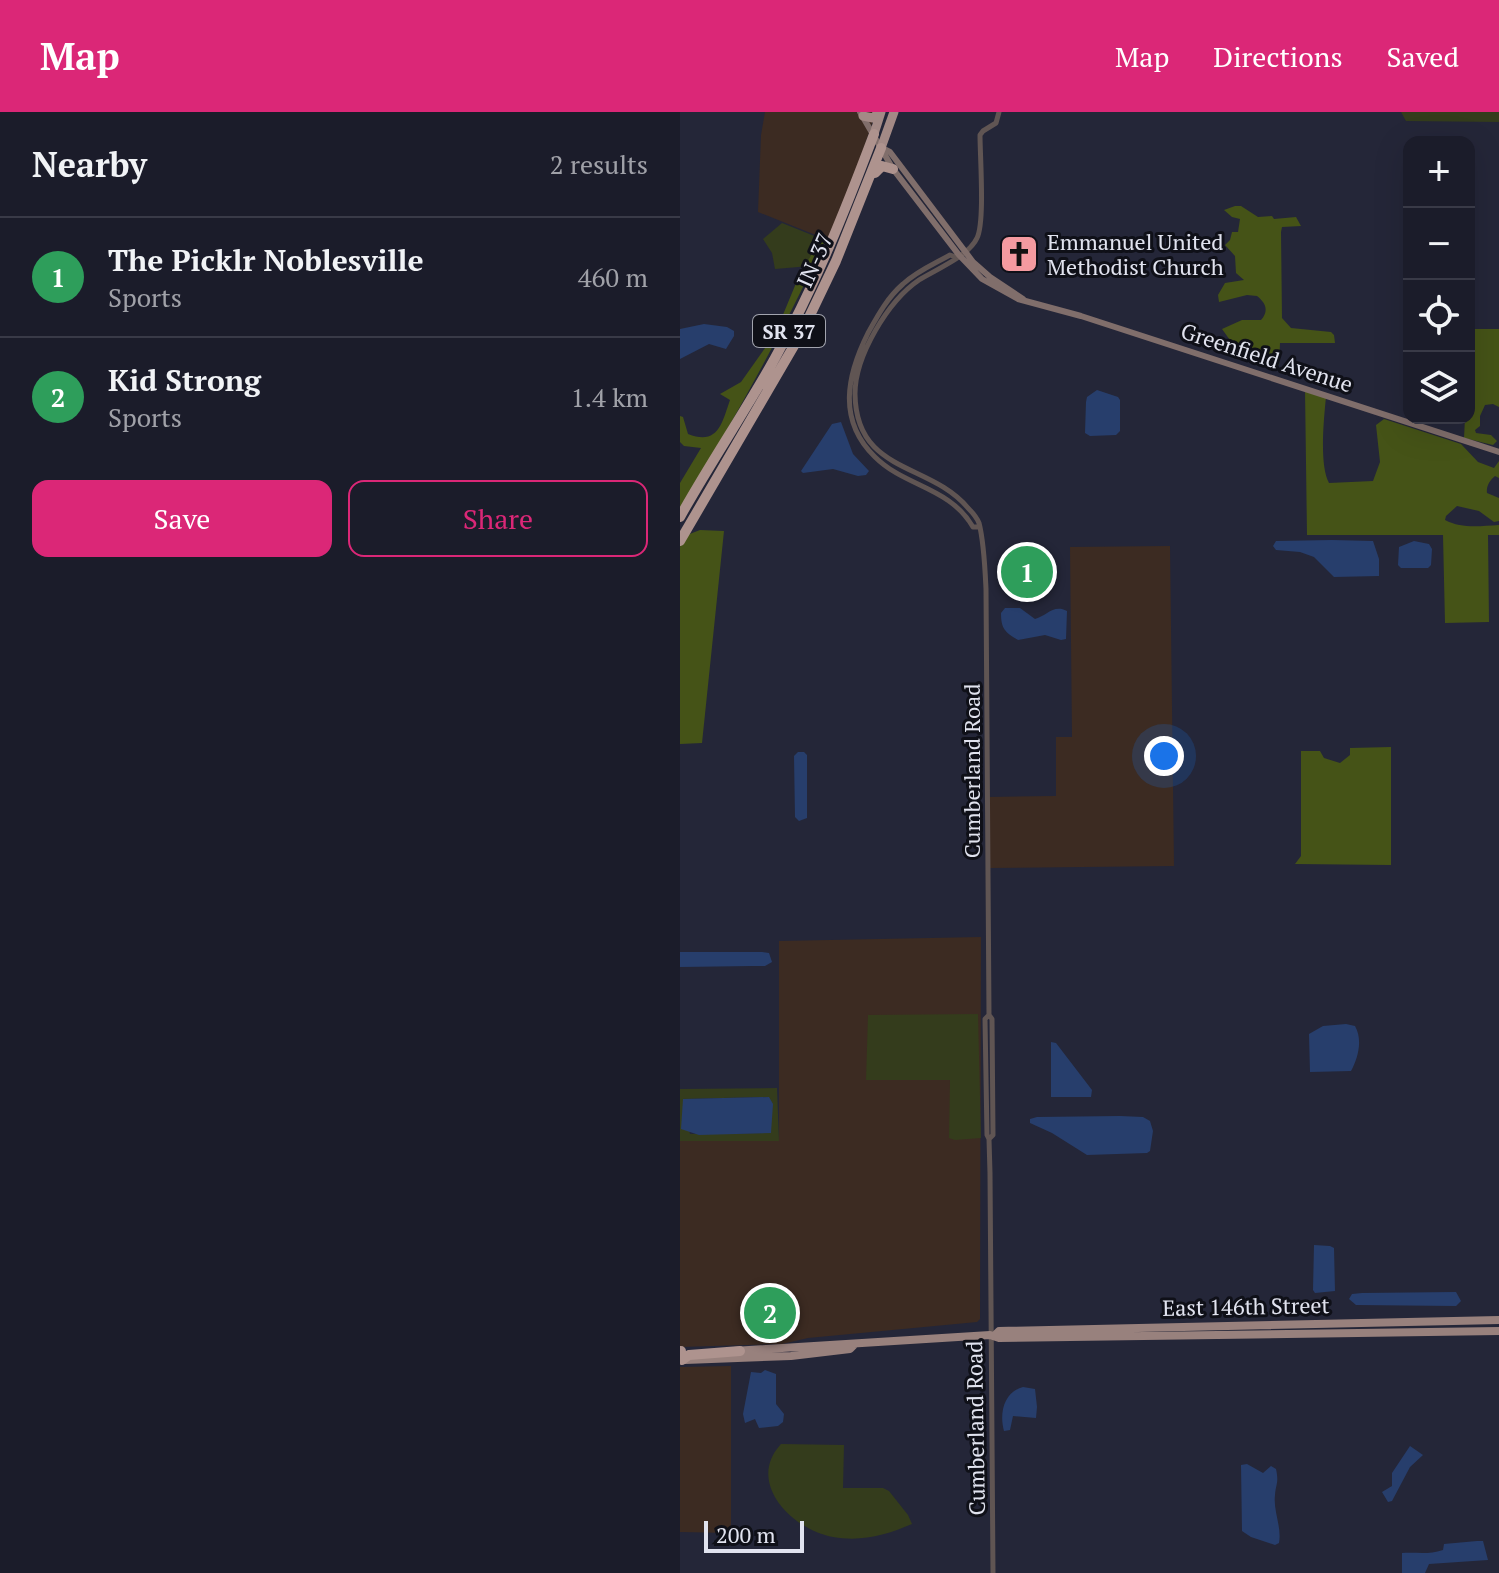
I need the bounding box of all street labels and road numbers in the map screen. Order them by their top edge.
street label: IN-37 [789,228,839,292]
road number: SR 37 [753,315,825,347]
street label: Greenfield Avenue [1177,316,1357,398]
street label: Cumberland Road [957,684,986,858]
street label: East 146th Street [1162,1290,1330,1322]
street label: Cumberland Road [959,1340,991,1516]

